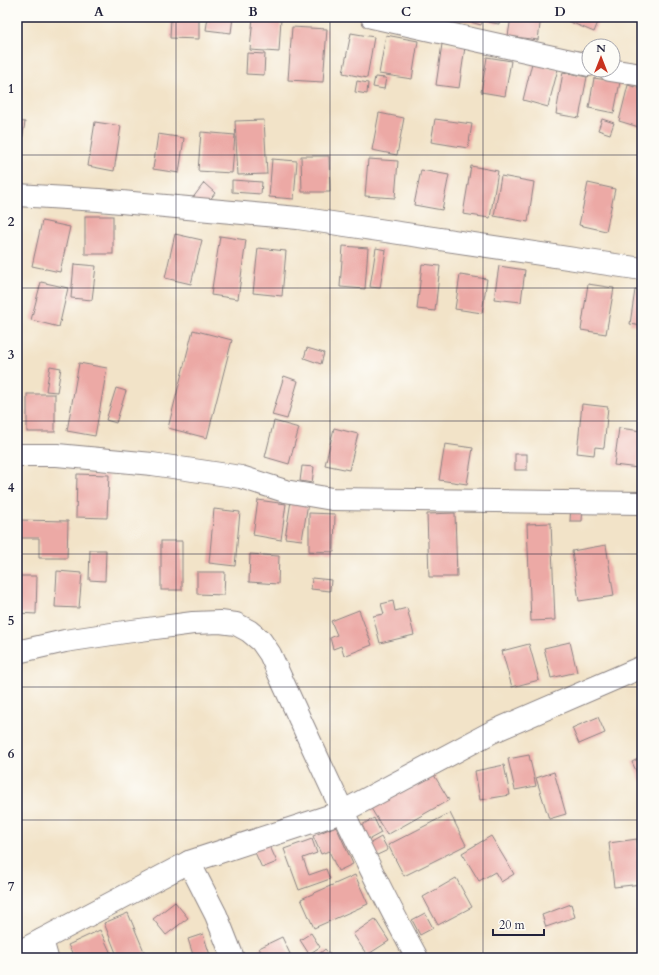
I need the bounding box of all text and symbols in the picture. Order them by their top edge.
text: A [94,3,104,21]
text: B [248,3,258,21]
text: C [401,3,411,21]
text: D [554,3,566,21]
north arrow [581,38,621,78]
text: N [596,41,606,56]
text: 1 [8,80,14,98]
text: 2 [8,213,15,231]
text: 3 [8,346,15,364]
text: 4 [8,479,15,497]
text: 5 [8,612,14,630]
text: 6 [8,745,15,763]
text: 7 [8,878,15,896]
scale bar [493,911,544,937]
text: 20 m [499,917,526,933]

